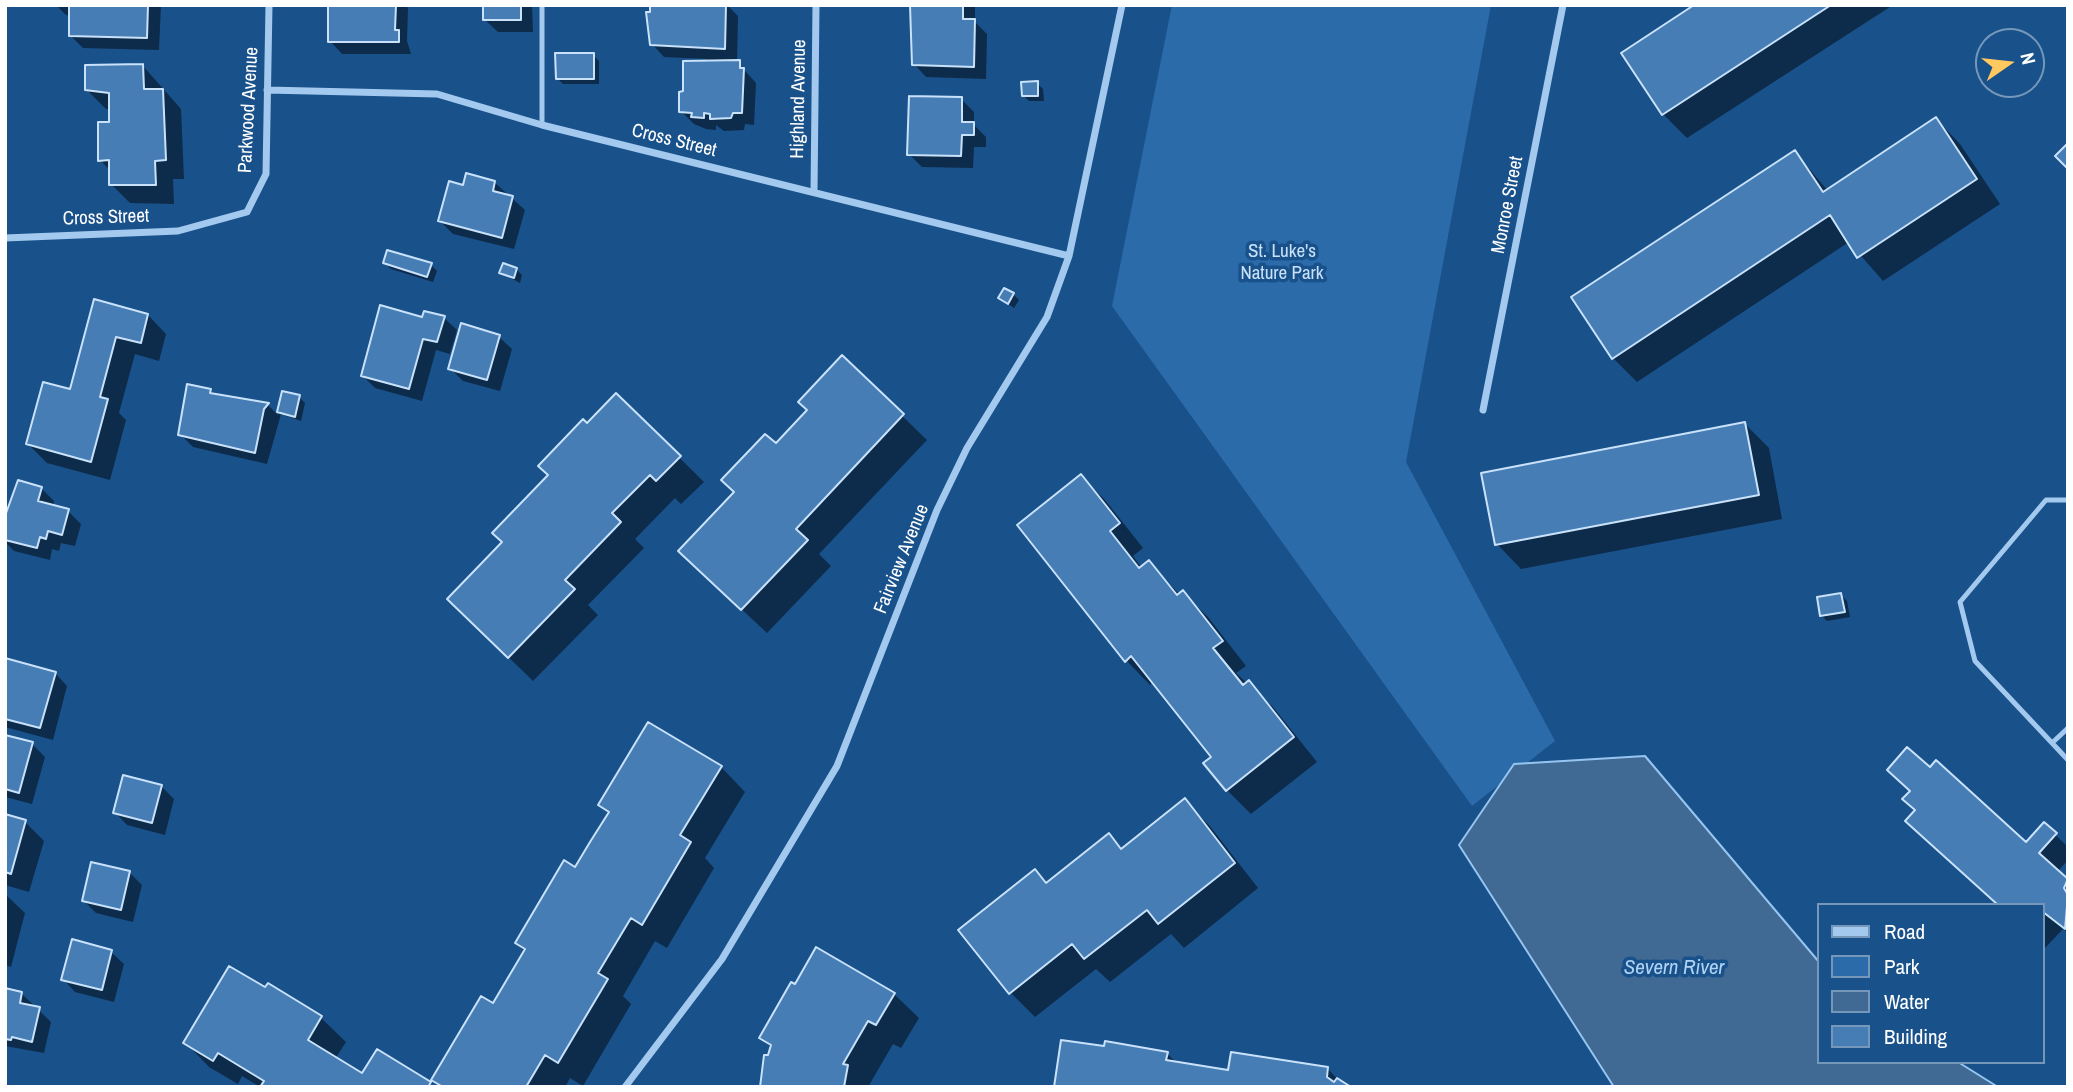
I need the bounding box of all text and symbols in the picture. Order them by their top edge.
north arrow [1975,28,2045,98]
street label: Highland Avenue [787,39,811,159]
street label: Parkwood Avenue [234,46,264,174]
text: N [2014,50,2042,67]
street label: Cross Street [629,119,719,163]
street label: Monroe Street [1487,154,1529,256]
street label: Cross Street [62,205,150,231]
park label: St. Luke's Nature Park [1240,241,1324,285]
street label: Fairview Avenue [870,501,934,617]
legend [1818,903,2045,1064]
text: Road [1884,917,1925,946]
text: Park [1884,952,1919,981]
water label: Severn River [1624,955,1724,981]
text: Water [1884,987,1929,1016]
text: Building [1884,1022,1947,1051]

